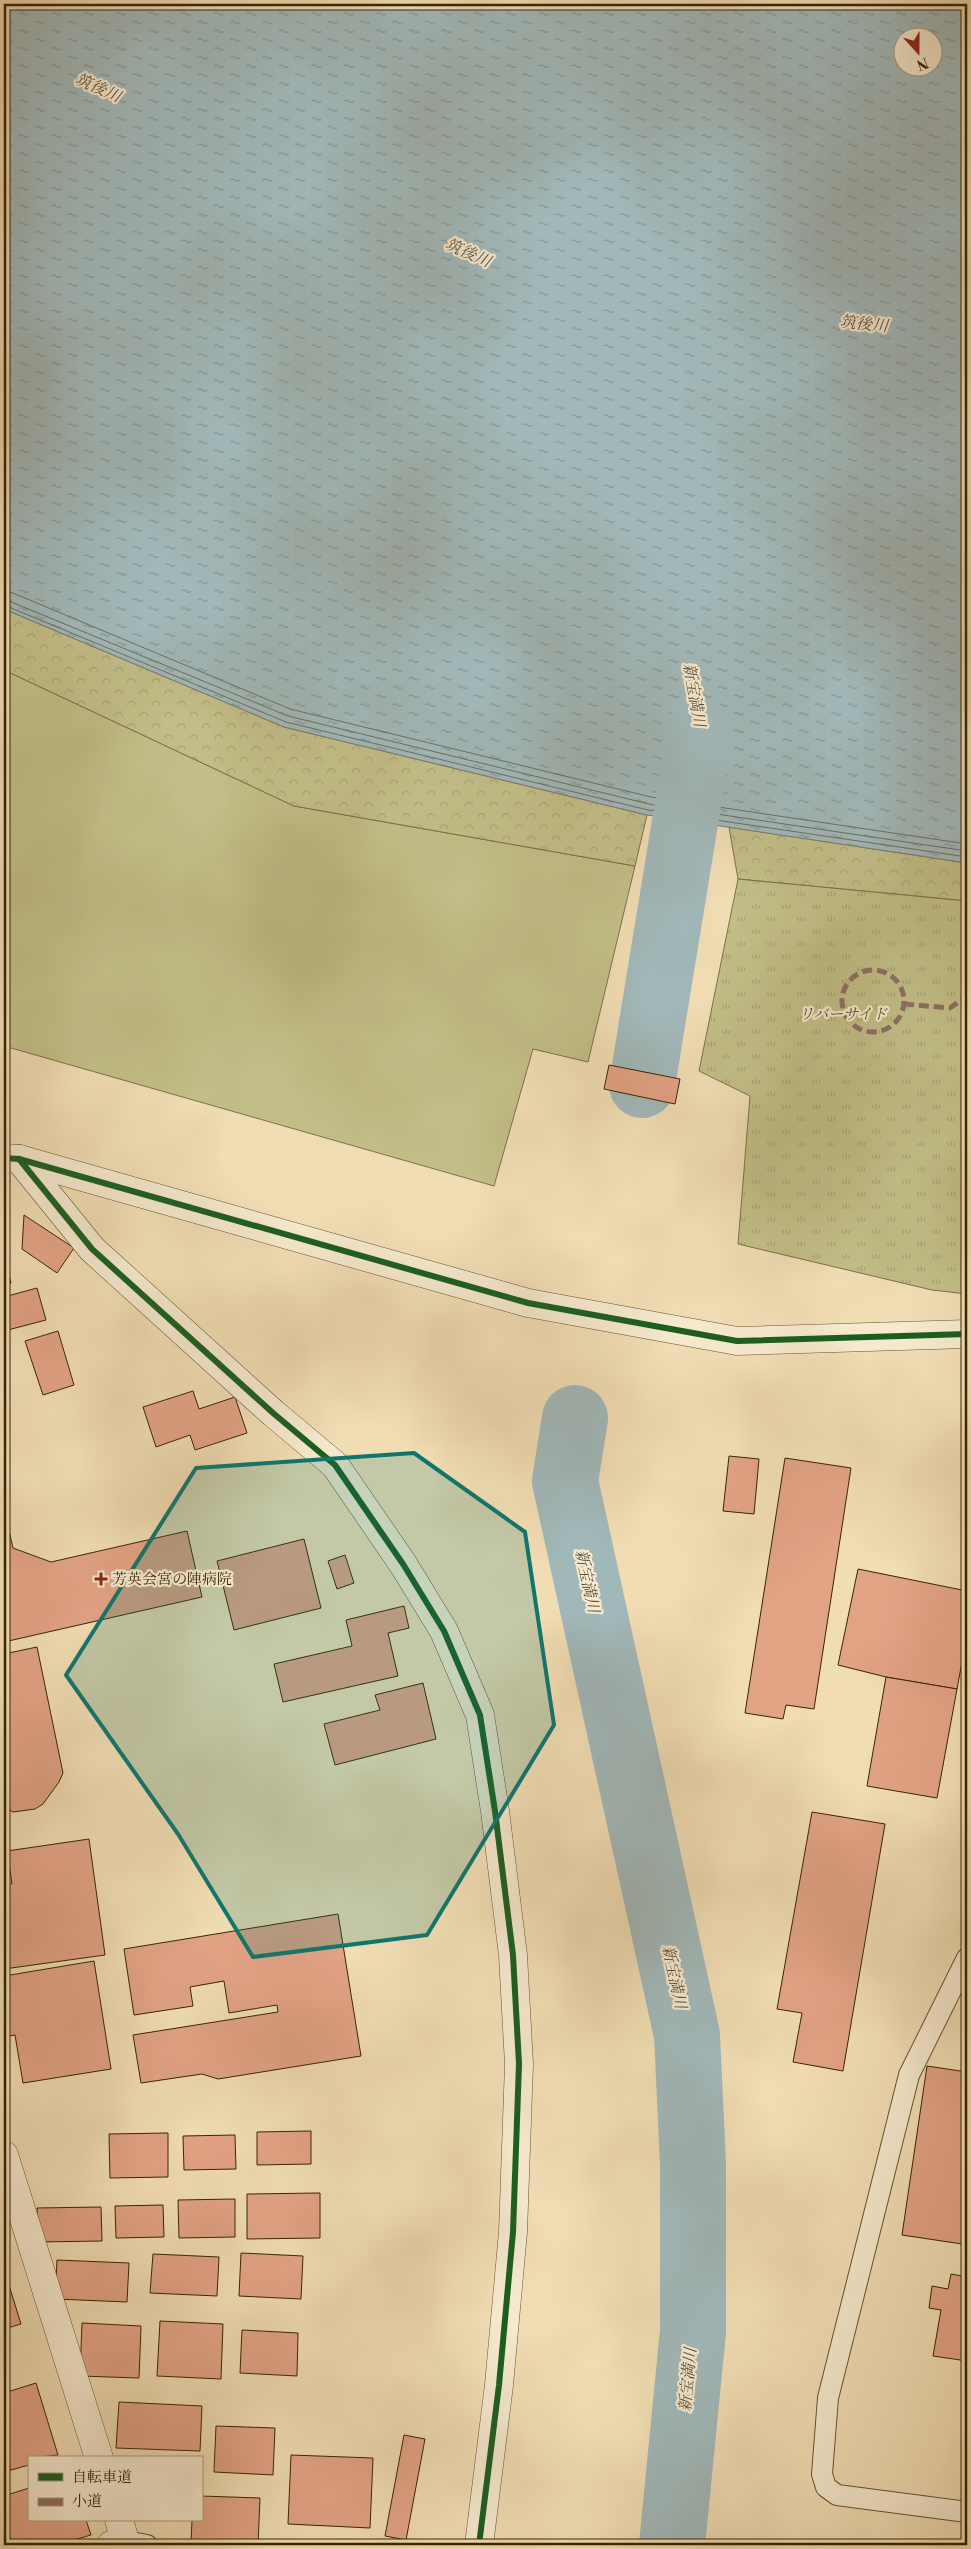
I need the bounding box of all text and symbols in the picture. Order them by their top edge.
north arrow [894,28,944,78]
text: N [914,53,931,74]
water label: 筑後川 [72,69,126,108]
water label: 筑後川 [442,234,496,273]
water label: 筑後川 [839,312,891,337]
water label: 新宝満川 [679,662,710,730]
park label: リバーサイド [799,1005,888,1024]
water label: 新宝満川 [571,1548,604,1616]
place label: 芳英会宮の陣病院 [112,1570,232,1589]
marker: 芳英会宮の陣病院 [94,1572,108,1586]
water label: 新宝満川 [658,1944,691,2012]
water label: 新宝満川 [675,2345,701,2413]
legend [28,2456,202,2522]
text: 自転車道 [72,2468,132,2487]
text: 小道 [72,2492,102,2511]

